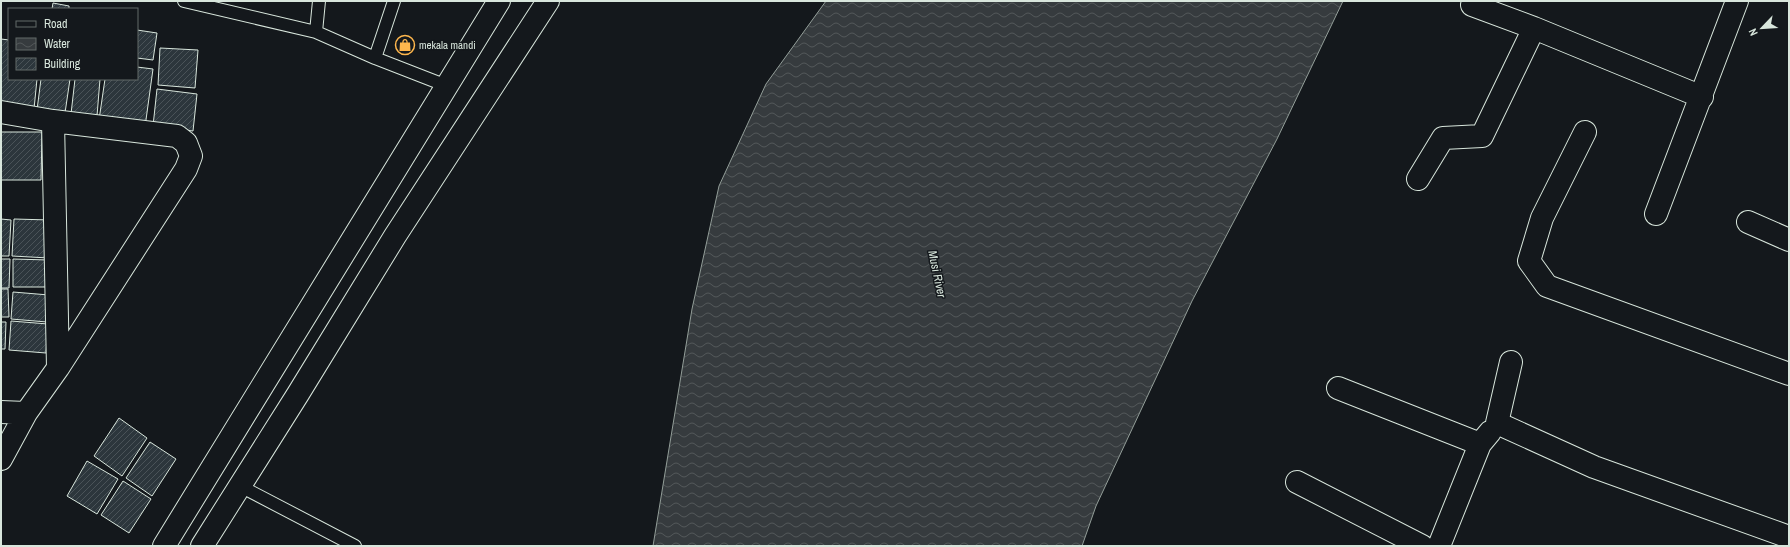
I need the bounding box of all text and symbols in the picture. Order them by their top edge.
legend [8,8,138,80]
north arrow [1742,8,1782,48]
text: Road [44,16,68,32]
text: N [1745,26,1761,38]
shop icon: mekala mandi [394,34,416,56]
text: Water [44,36,71,52]
place label: mekala mandi [419,38,476,52]
text: Building [44,56,81,72]
water label: Musi River [924,249,950,300]

